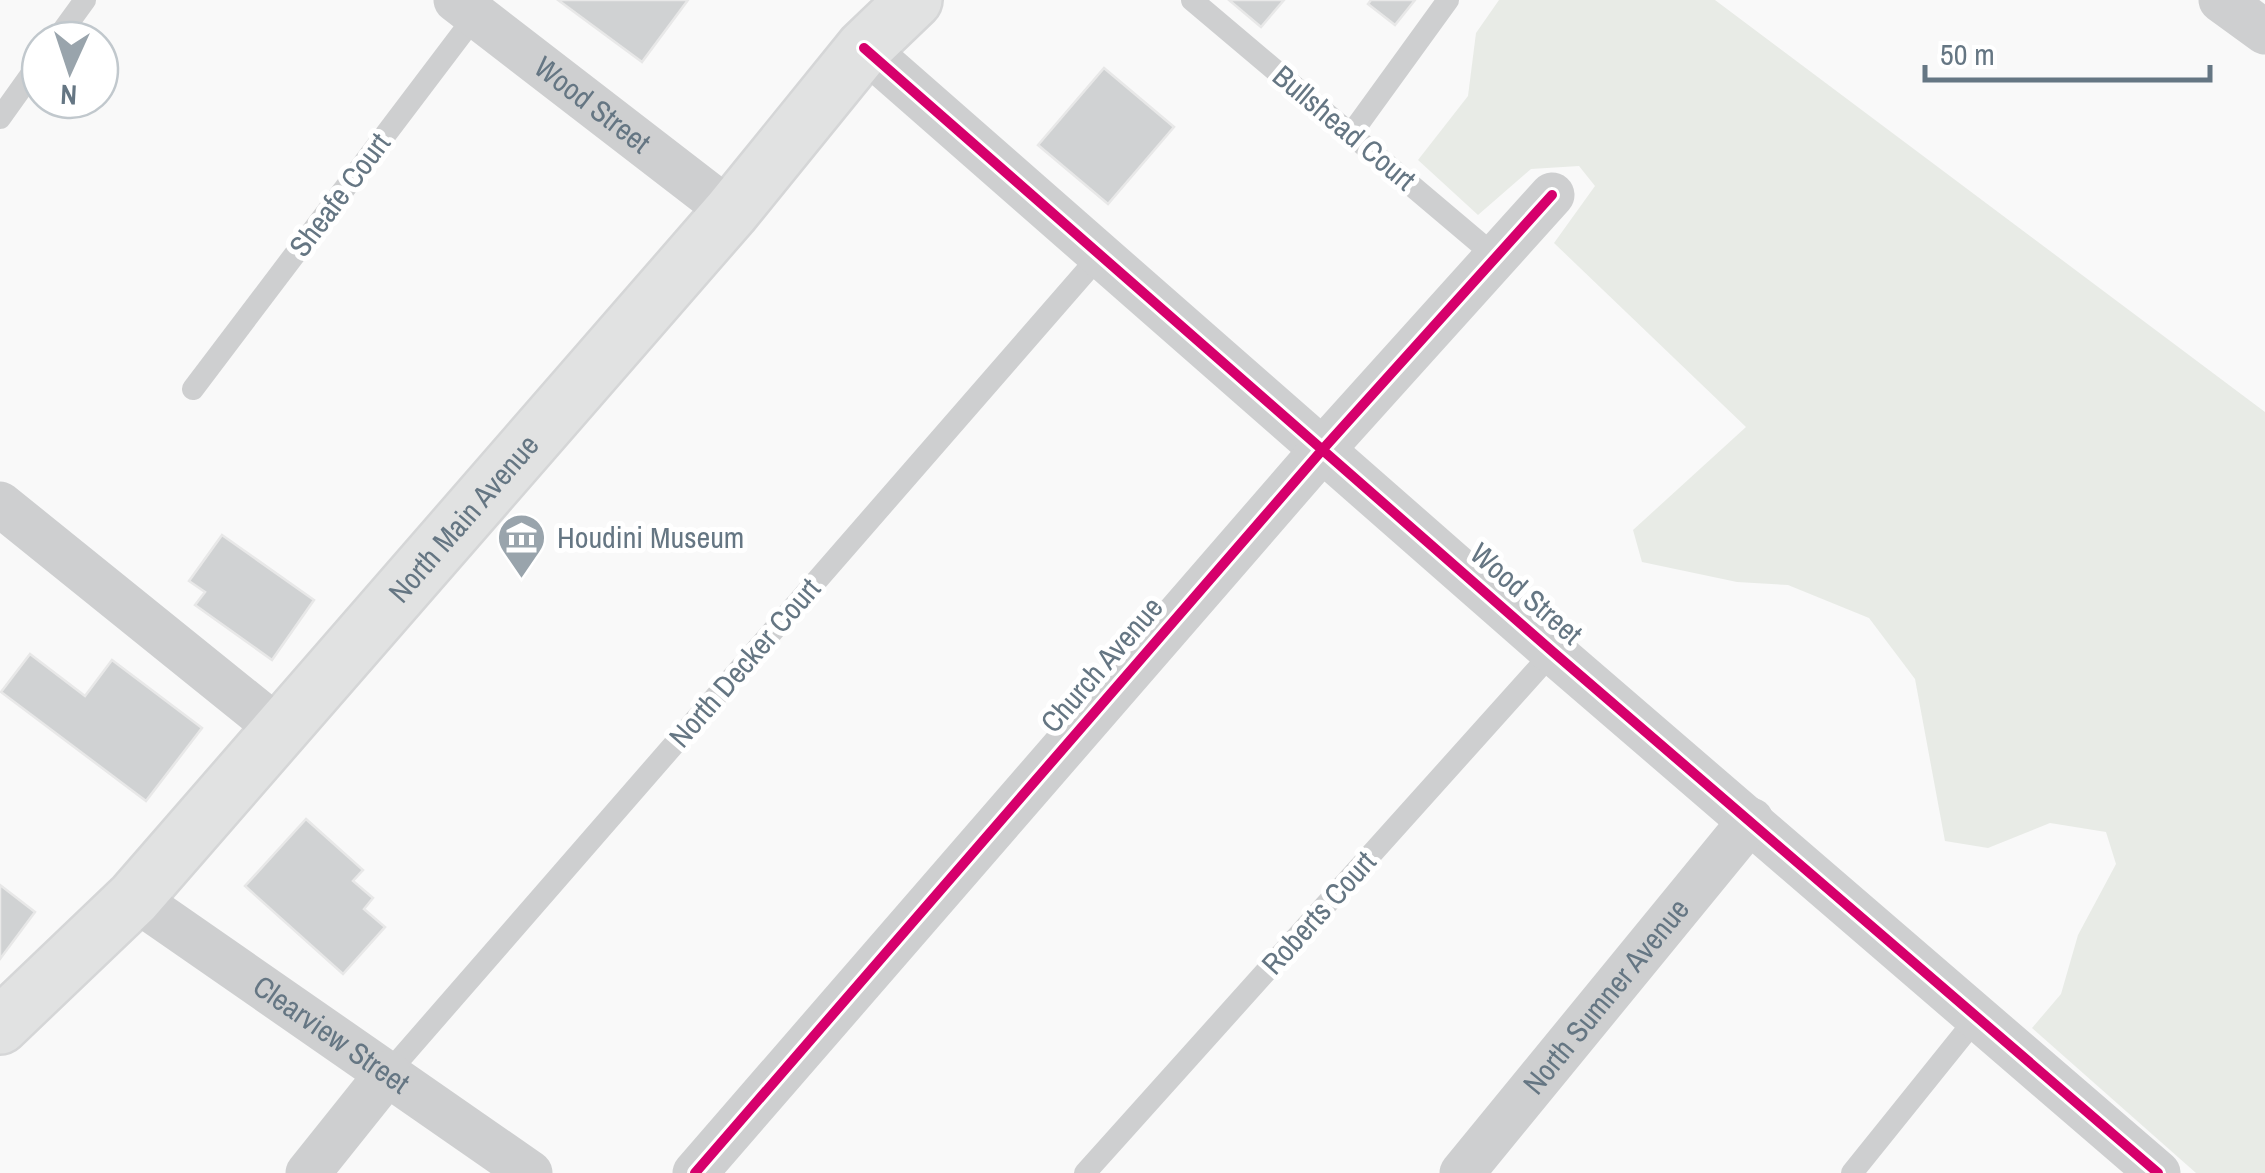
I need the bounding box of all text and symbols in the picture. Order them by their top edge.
north arrow [20,20,120,120]
scale bar [1925,20,2210,82]
text: 50 m [1940,34,1995,74]
street label: Wood Street [527,47,659,162]
street label: Bullshead Court [1265,56,1425,199]
text: N [59,76,78,114]
street label: Sheafe Court [280,124,399,264]
street label: North Main Avenue [379,426,547,611]
museum icon: Houdini Museum [496,512,548,580]
place label: Houdini Museum [557,517,744,557]
street label: Wood Street [1462,533,1591,653]
street label: North Decker Court [660,569,829,755]
street label: Church Avenue [1031,588,1171,741]
street label: Roberts Court [1252,842,1384,983]
street label: North Sumner Avenue [1514,890,1698,1102]
street label: Clearview Street [246,966,418,1102]

